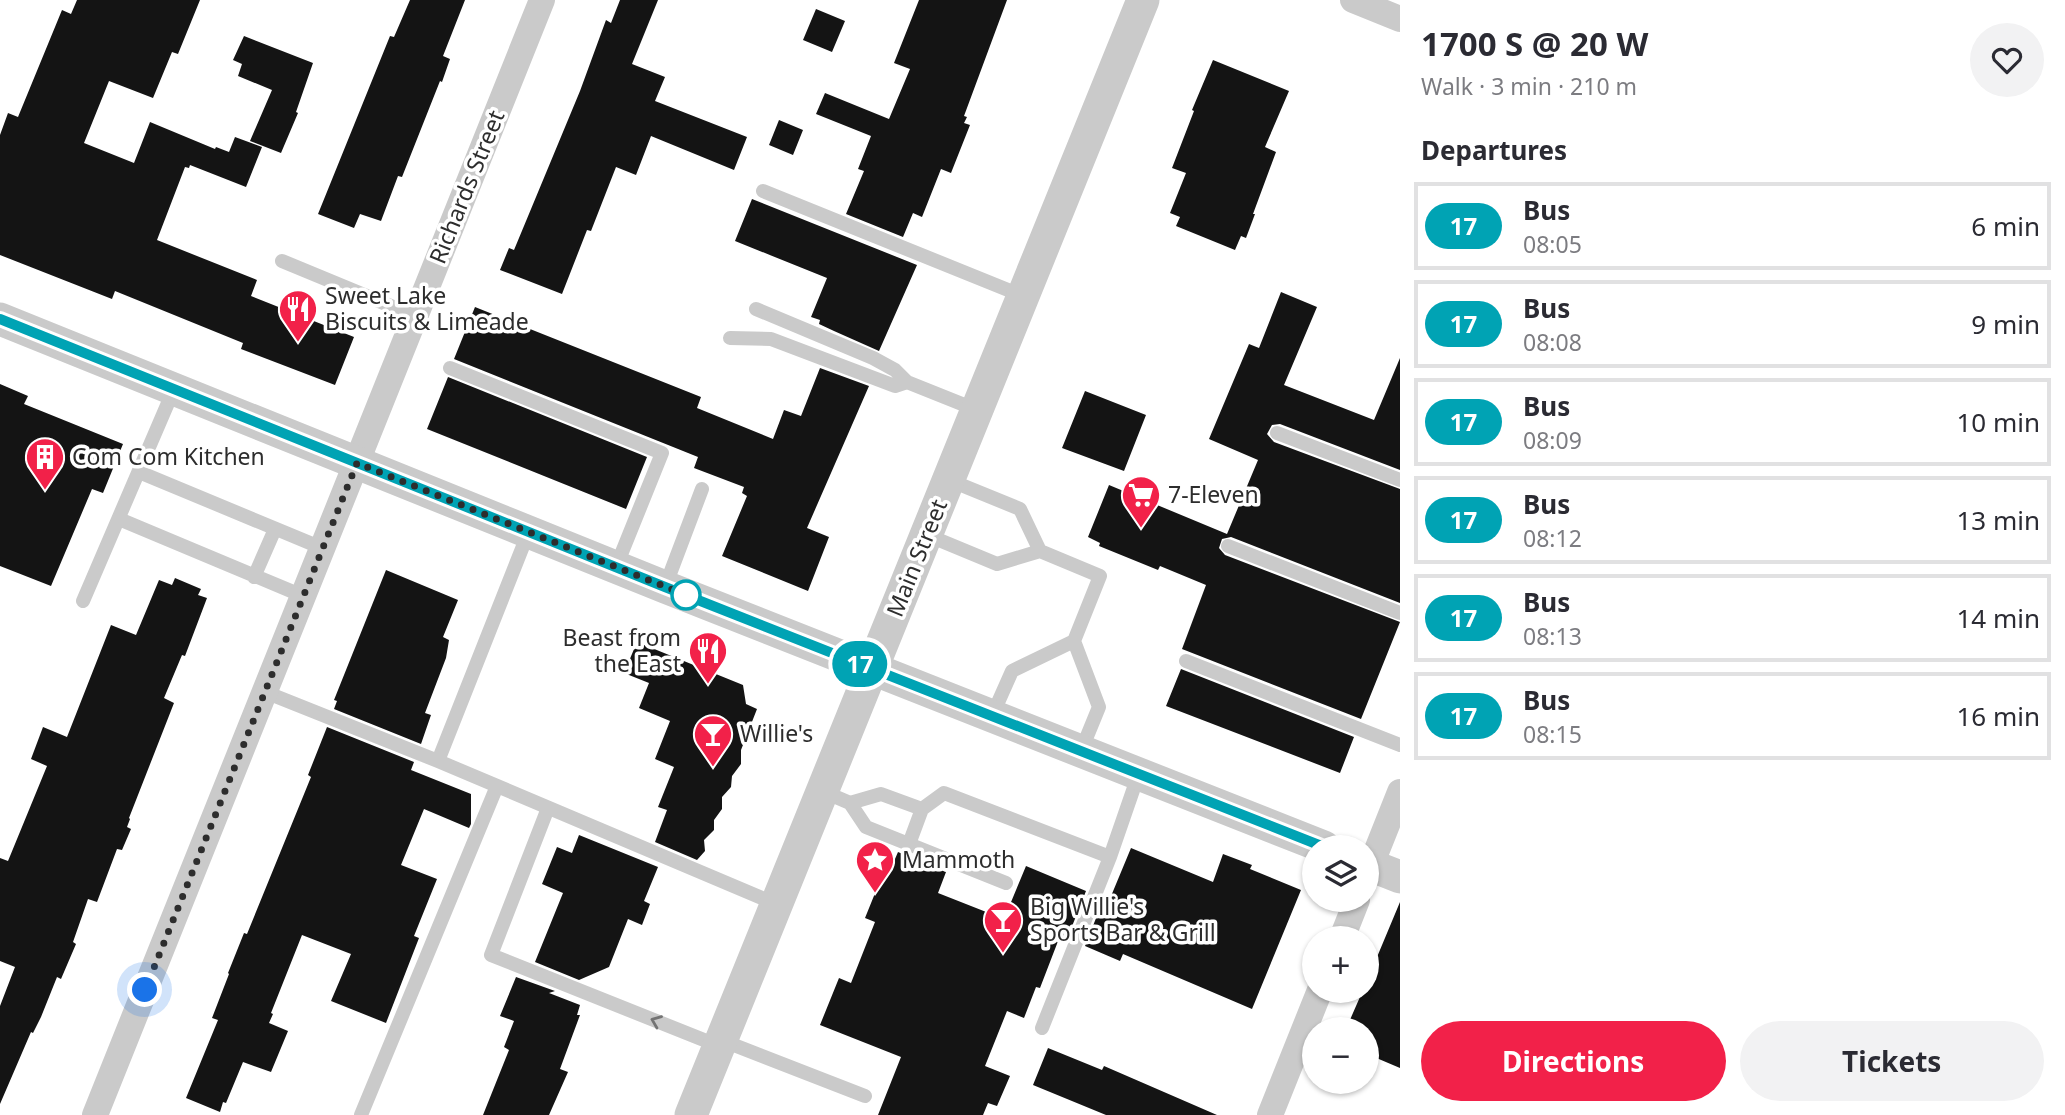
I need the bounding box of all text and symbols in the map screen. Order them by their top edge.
text: 1700 S @ 20 W [1421,21,1648,66]
button: heart [1970,23,2044,97]
text: Walk · 3 min · 210 m [1421,70,1637,102]
street label: Richards Street [421,105,511,268]
text: Departures [1421,132,1567,168]
text: Bus [1523,192,1570,228]
text: 6 min [1971,208,2040,244]
text: 17 [1450,209,1477,242]
text: 08:05 [1523,228,1582,260]
place label: Sweet Lake Biscuits & Limeade [325,279,529,337]
restaurant icon: Sweet Lake Biscuits & Limeade [277,288,319,343]
text: Bus [1523,290,1570,326]
text: 9 min [1971,306,2040,342]
text: 17 [1450,307,1477,340]
text: 08:08 [1523,326,1582,358]
text: Bus [1523,388,1570,424]
text: 10 min [1956,404,2040,440]
text: 17 [1450,405,1477,438]
text: 08:09 [1523,424,1582,456]
building icon: Com Com Kitchen [24,436,66,491]
place label: Com Com Kitchen [72,440,265,472]
supermarket icon: 7-Eleven [1120,474,1162,529]
place label: 7-Eleven [1168,478,1259,510]
text: Bus [1523,486,1570,522]
street label: Main Street [878,494,954,621]
text: 13 min [1956,502,2040,538]
text: 17 [1450,503,1477,536]
text: 08:12 [1523,522,1582,554]
unlabelled marker [671,580,701,610]
text: Bus [1523,584,1570,620]
text: 14 min [1956,600,2040,636]
text: 17 [1450,601,1477,634]
text: 08:13 [1523,620,1582,652]
place label: Beast from the East [563,621,681,679]
restaurant icon: Beast from the East [687,630,729,685]
line badge: 17 [828,641,892,687]
text: 17 [846,647,874,680]
text: Bus [1523,682,1570,718]
text: 16 min [1956,698,2040,734]
text: 17 [1450,699,1477,732]
bar icon: Willie's [692,713,734,768]
place label: Willie's [740,717,813,749]
text: 08:15 [1523,718,1582,750]
map controls [1302,835,1379,1094]
button: layers [1302,835,1379,912]
place icon: Mammoth [854,839,896,894]
place label: Mammoth [902,843,1015,875]
place label: Big Willie's Sports Bar & Grill [1030,890,1216,948]
bar icon: Big Willie's Sports Bar & Grill [982,899,1024,954]
button: + [1302,926,1379,1003]
your location [127,972,162,1007]
one-way arrow [650,1015,662,1029]
button: − [1302,1017,1379,1094]
button: Directions [1421,1021,1726,1101]
button: Tickets [1740,1021,2044,1101]

